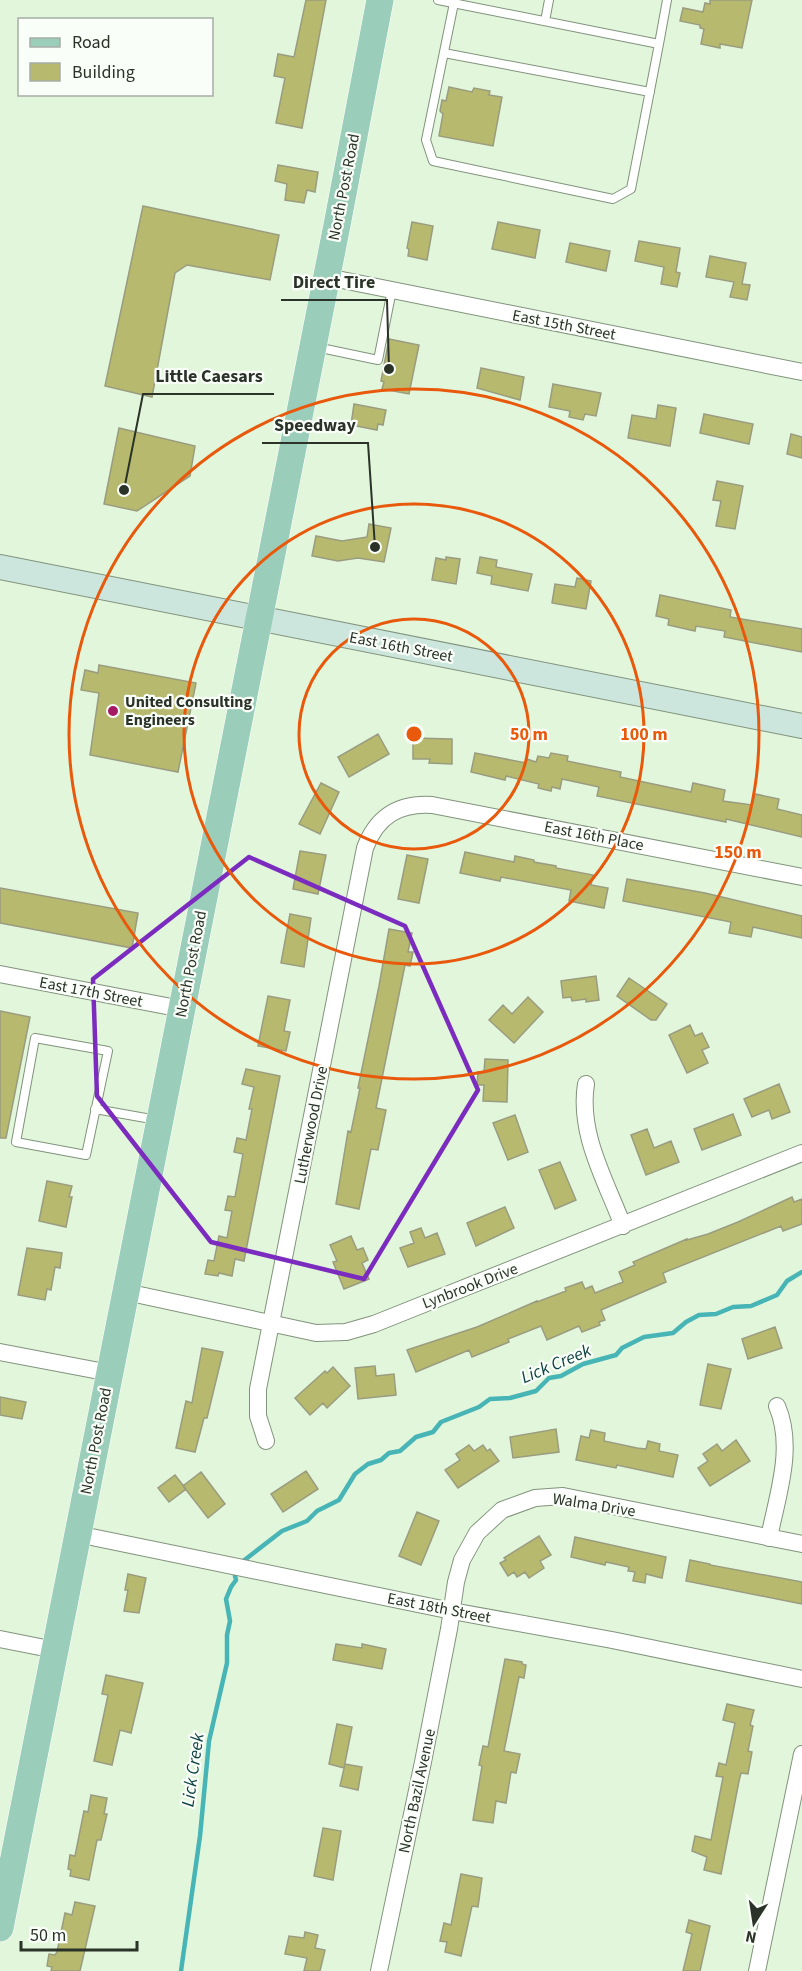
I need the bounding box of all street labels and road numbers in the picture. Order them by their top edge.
street label: North Post Road [323,132,365,242]
street label: East 15th Street [510,304,618,346]
street label: East 16th Street [347,626,455,668]
street label: East 16th Place [542,816,646,856]
street label: North Post Road [170,909,212,1019]
street label: East 17th Street [37,971,145,1013]
street label: Lutherwood Drive [289,1064,333,1186]
street label: Lynbrook Drive [419,1258,521,1314]
street label: North Post Road [75,1386,117,1496]
street label: Walma Drive [551,1488,637,1522]
street label: East 18th Street [385,1587,493,1629]
street label: North Bazil Avenue [393,1727,441,1855]

